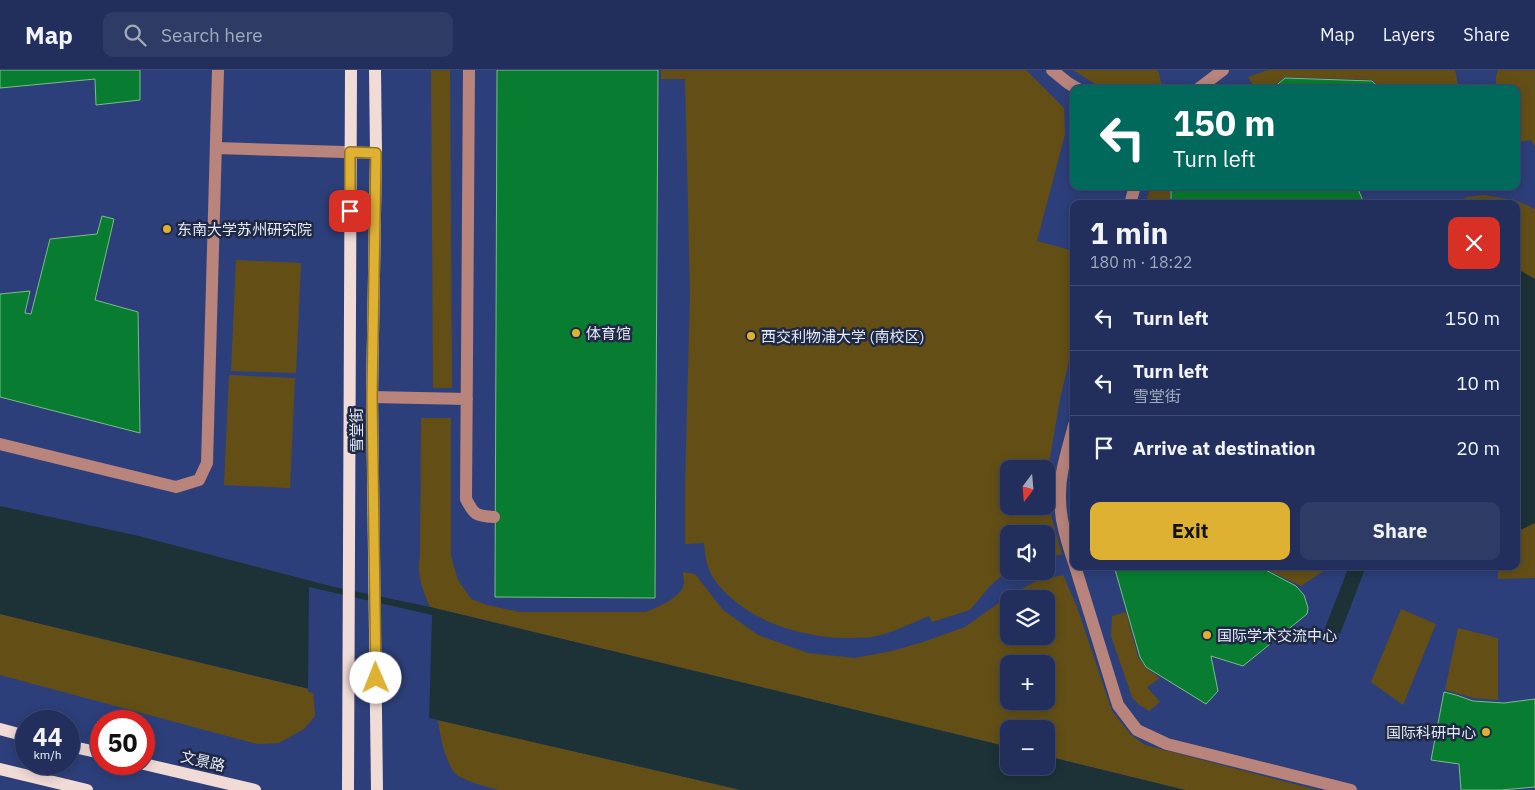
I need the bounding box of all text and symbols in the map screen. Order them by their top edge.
search box [103,12,453,57]
text: Map [25,19,73,51]
icon: search [121,21,149,49]
text: Search here [161,23,263,47]
text: Map [1320,23,1355,46]
text: Layers [1383,23,1435,46]
text: Share [1463,23,1510,46]
text: 150 m [1173,100,1276,146]
icon: left [1090,105,1155,170]
text: Turn left [1173,144,1256,173]
pin [329,190,371,232]
icon: arrive [336,197,364,225]
text: 1 min [1090,213,1168,252]
button: close [1448,217,1500,269]
place label: 东南大学苏州研究院 [177,220,312,239]
marker: 东南大学苏州研究院 [161,223,173,235]
text: 180 m · 18:22 [1090,252,1192,272]
icon: left [1090,304,1118,332]
text: Turn left [1133,306,1209,330]
text: 150 m [1445,306,1500,330]
place label: 体育馆 [586,324,631,343]
marker: 体育馆 [570,327,582,339]
place label: 西交利物浦大学 (南校区) [761,327,925,346]
marker: 西交利物浦大学 (南校区) [745,330,757,342]
text: Turn left [1133,359,1209,383]
icon: left [1090,369,1118,397]
text: 10 m [1456,371,1500,395]
text: 雪堂街 [1133,386,1181,406]
street label: 雪堂街 [347,407,366,453]
icon: arrive [1090,434,1118,462]
text: Arrive at destination [1133,436,1316,460]
text: 20 m [1456,436,1500,460]
north arrow [1000,460,1055,515]
map controls [1000,460,1055,775]
button: Exit [1090,502,1290,560]
button: Share [1300,502,1500,560]
button: sound [1000,525,1055,580]
button: layers [1000,590,1055,645]
place label: 国际学术交流中心 [1217,626,1337,645]
marker: 国际学术交流中心 [1201,629,1213,641]
position arrow [349,651,401,703]
button: + [1000,655,1055,710]
speed limit sign: 50 [90,710,155,775]
text: 44 [32,720,63,753]
button: − [1000,720,1055,775]
place label: 国际科研中心 [1386,723,1476,742]
marker: 国际科研中心 [1480,726,1492,738]
text: km/h [33,747,62,762]
street label: 文景路 [179,747,227,775]

